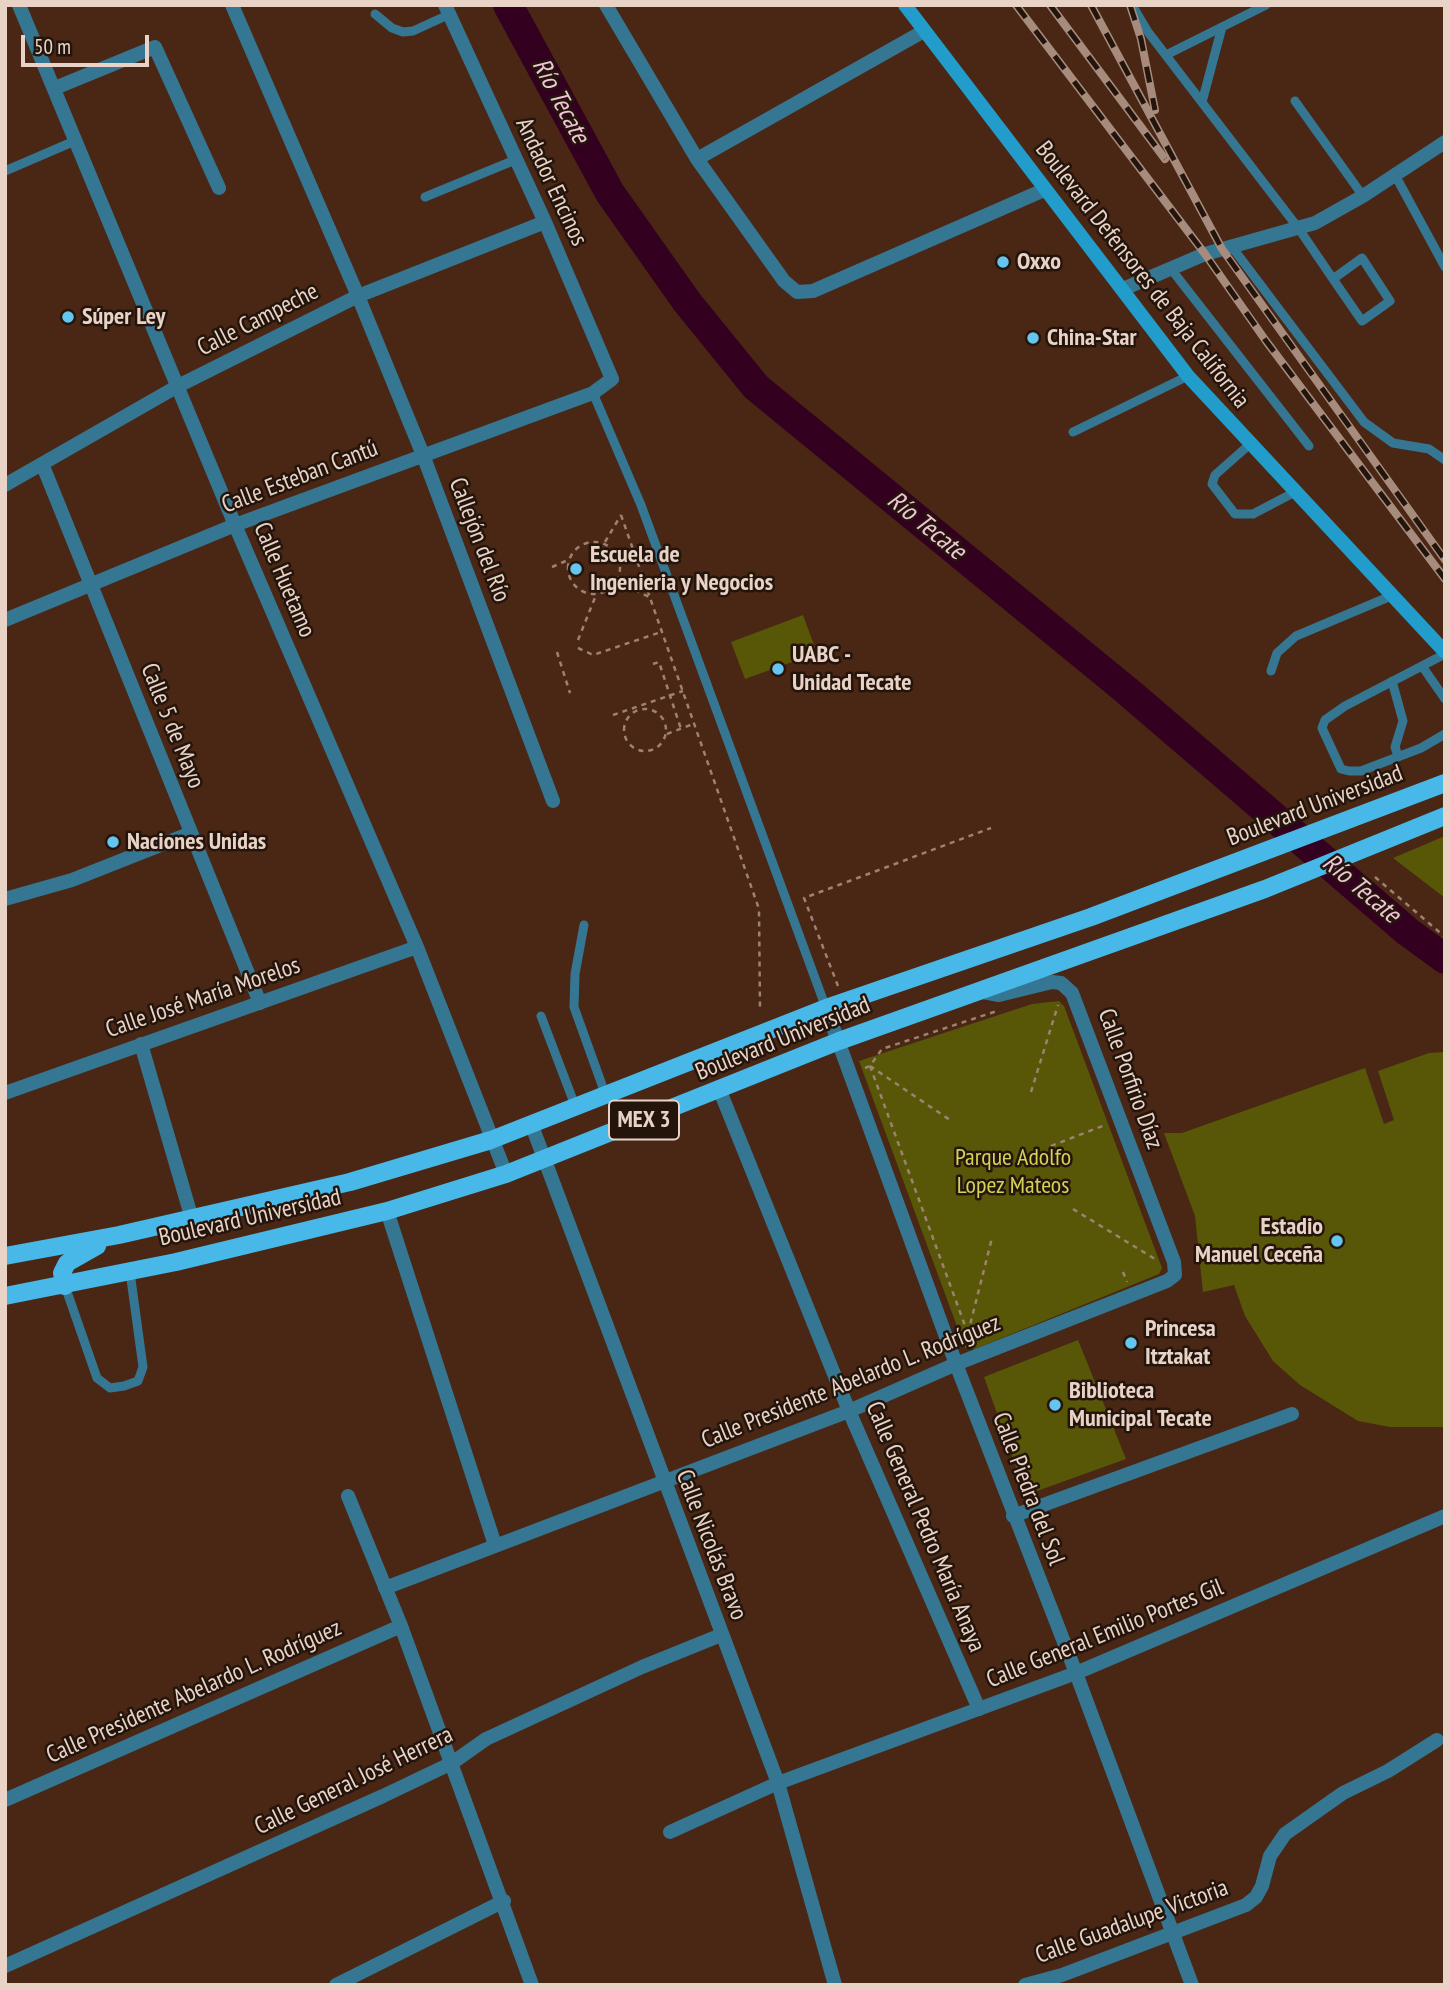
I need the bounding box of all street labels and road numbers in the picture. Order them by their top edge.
street label: Andador Encinos [509,113,593,251]
street label: Boulevard Defensores de Baja California [1029,136,1255,414]
street label: Calle Campeche [193,277,323,363]
street label: Calle Esteban Cantú [218,434,382,520]
street label: Callejón del Río [442,474,516,606]
street label: Calle Huetamo [247,518,321,642]
street label: Calle 5 de Mayo [134,659,210,793]
street label: Boulevard Universidad [1223,759,1407,853]
street label: Calle José María Morelos [102,951,304,1045]
street label: Boulevard Universidad [691,991,875,1087]
street label: Calle Porfirio Díaz [1091,1005,1169,1153]
road number: MEX 3 [609,1100,679,1140]
street label: Boulevard Universidad [156,1183,344,1253]
street label: Calle Presidente Abelardo L. Rodríguez [697,1309,1005,1455]
street label: Calle General Pedro María Anaya [859,1397,991,1657]
street label: Calle Piedra del Sol [986,1409,1070,1569]
street label: Calle Nicolás Bravo [669,1466,753,1624]
street label: Calle General Emilio Portes Gil [982,1573,1228,1695]
street label: Calle Presidente Abelardo L. Rodríguez [42,1614,346,1770]
street label: Calle General José Herrera [250,1721,458,1841]
street label: Calle Guadalupe Victoria [1032,1874,1232,1970]

